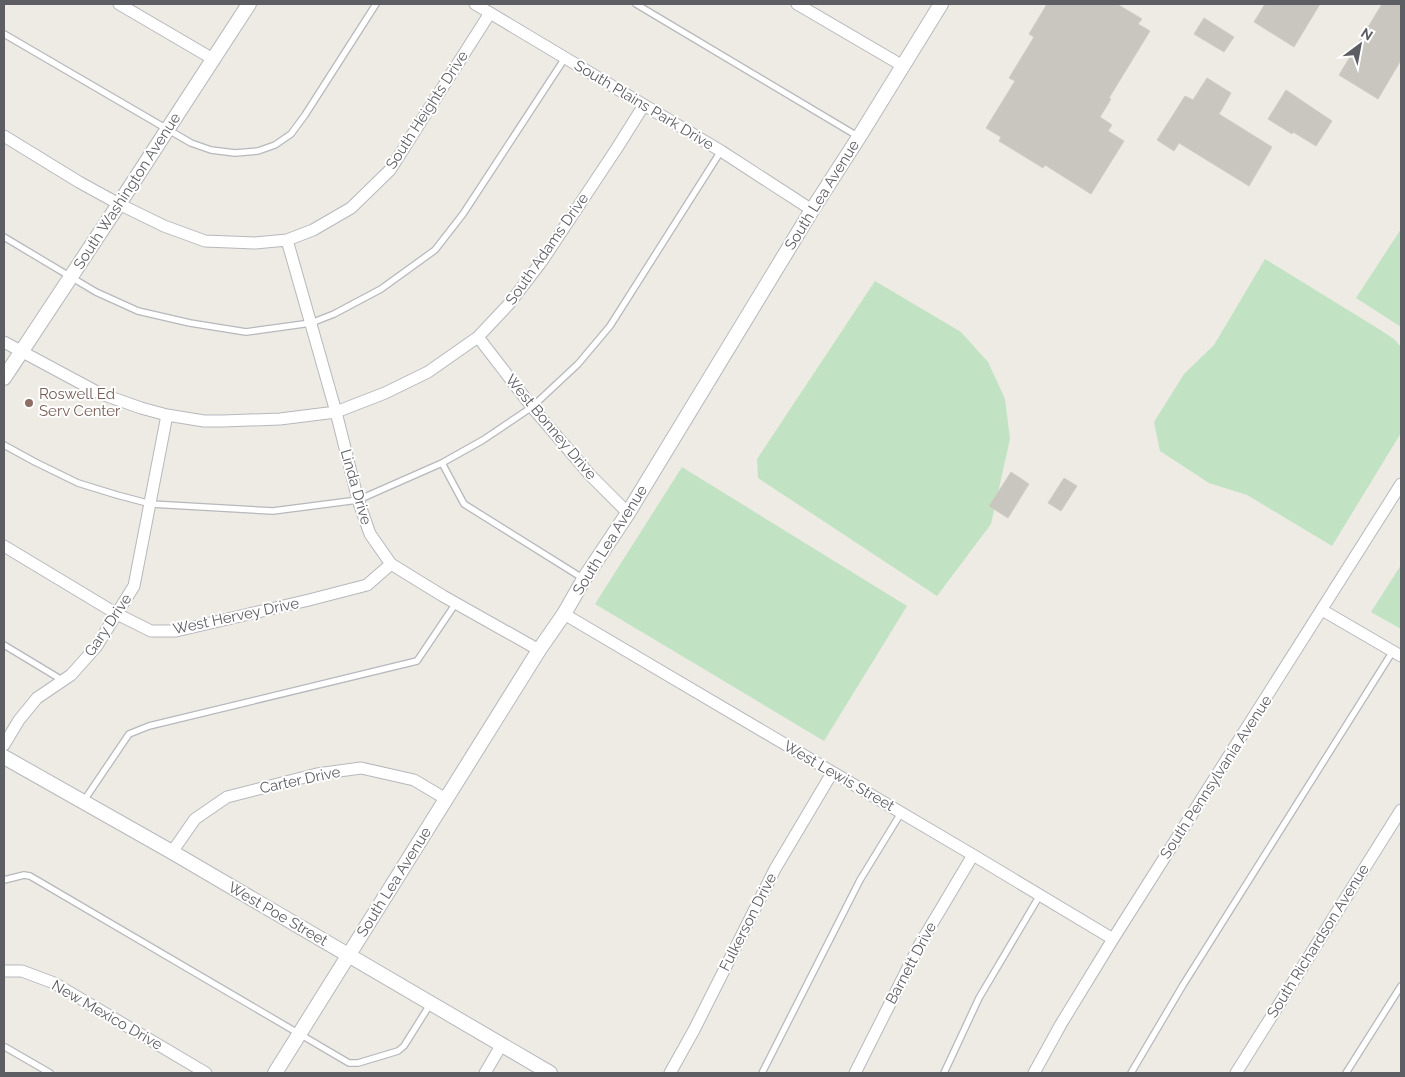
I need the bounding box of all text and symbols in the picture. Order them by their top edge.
north arrow [1335,20,1385,70]
text: N [1358,24,1376,44]
street label: South Heights Drive [382,47,472,173]
street label: South Plains Park Drive [571,56,717,154]
street label: South Washington Avenue [70,109,184,273]
street label: South Lea Avenue [781,137,863,253]
street label: South Adams Drive [502,190,592,308]
street label: West Bonney Drive [502,371,600,483]
place label: Roswell Ed Serv Center [39,385,121,420]
marker: Roswell Ed Serv Center [23,397,35,409]
street label: Linda Drive [337,447,375,527]
street label: South Lea Avenue [569,482,651,598]
street label: Gary Drive [81,590,136,660]
street label: West Hervey Drive [171,594,301,638]
street label: South Pennsylvania Avenue [1156,692,1276,862]
street label: West Lewis Street [780,737,898,815]
street label: Carter Drive [258,763,342,797]
street label: South Lea Avenue [353,824,435,940]
street label: South Richardson Avenue [1263,861,1373,1021]
street label: Fulkerson Drive [716,870,781,974]
street label: West Poe Street [225,878,331,950]
street label: Barnett Drive [882,919,940,1007]
street label: New Mexico Drive [48,976,166,1054]

